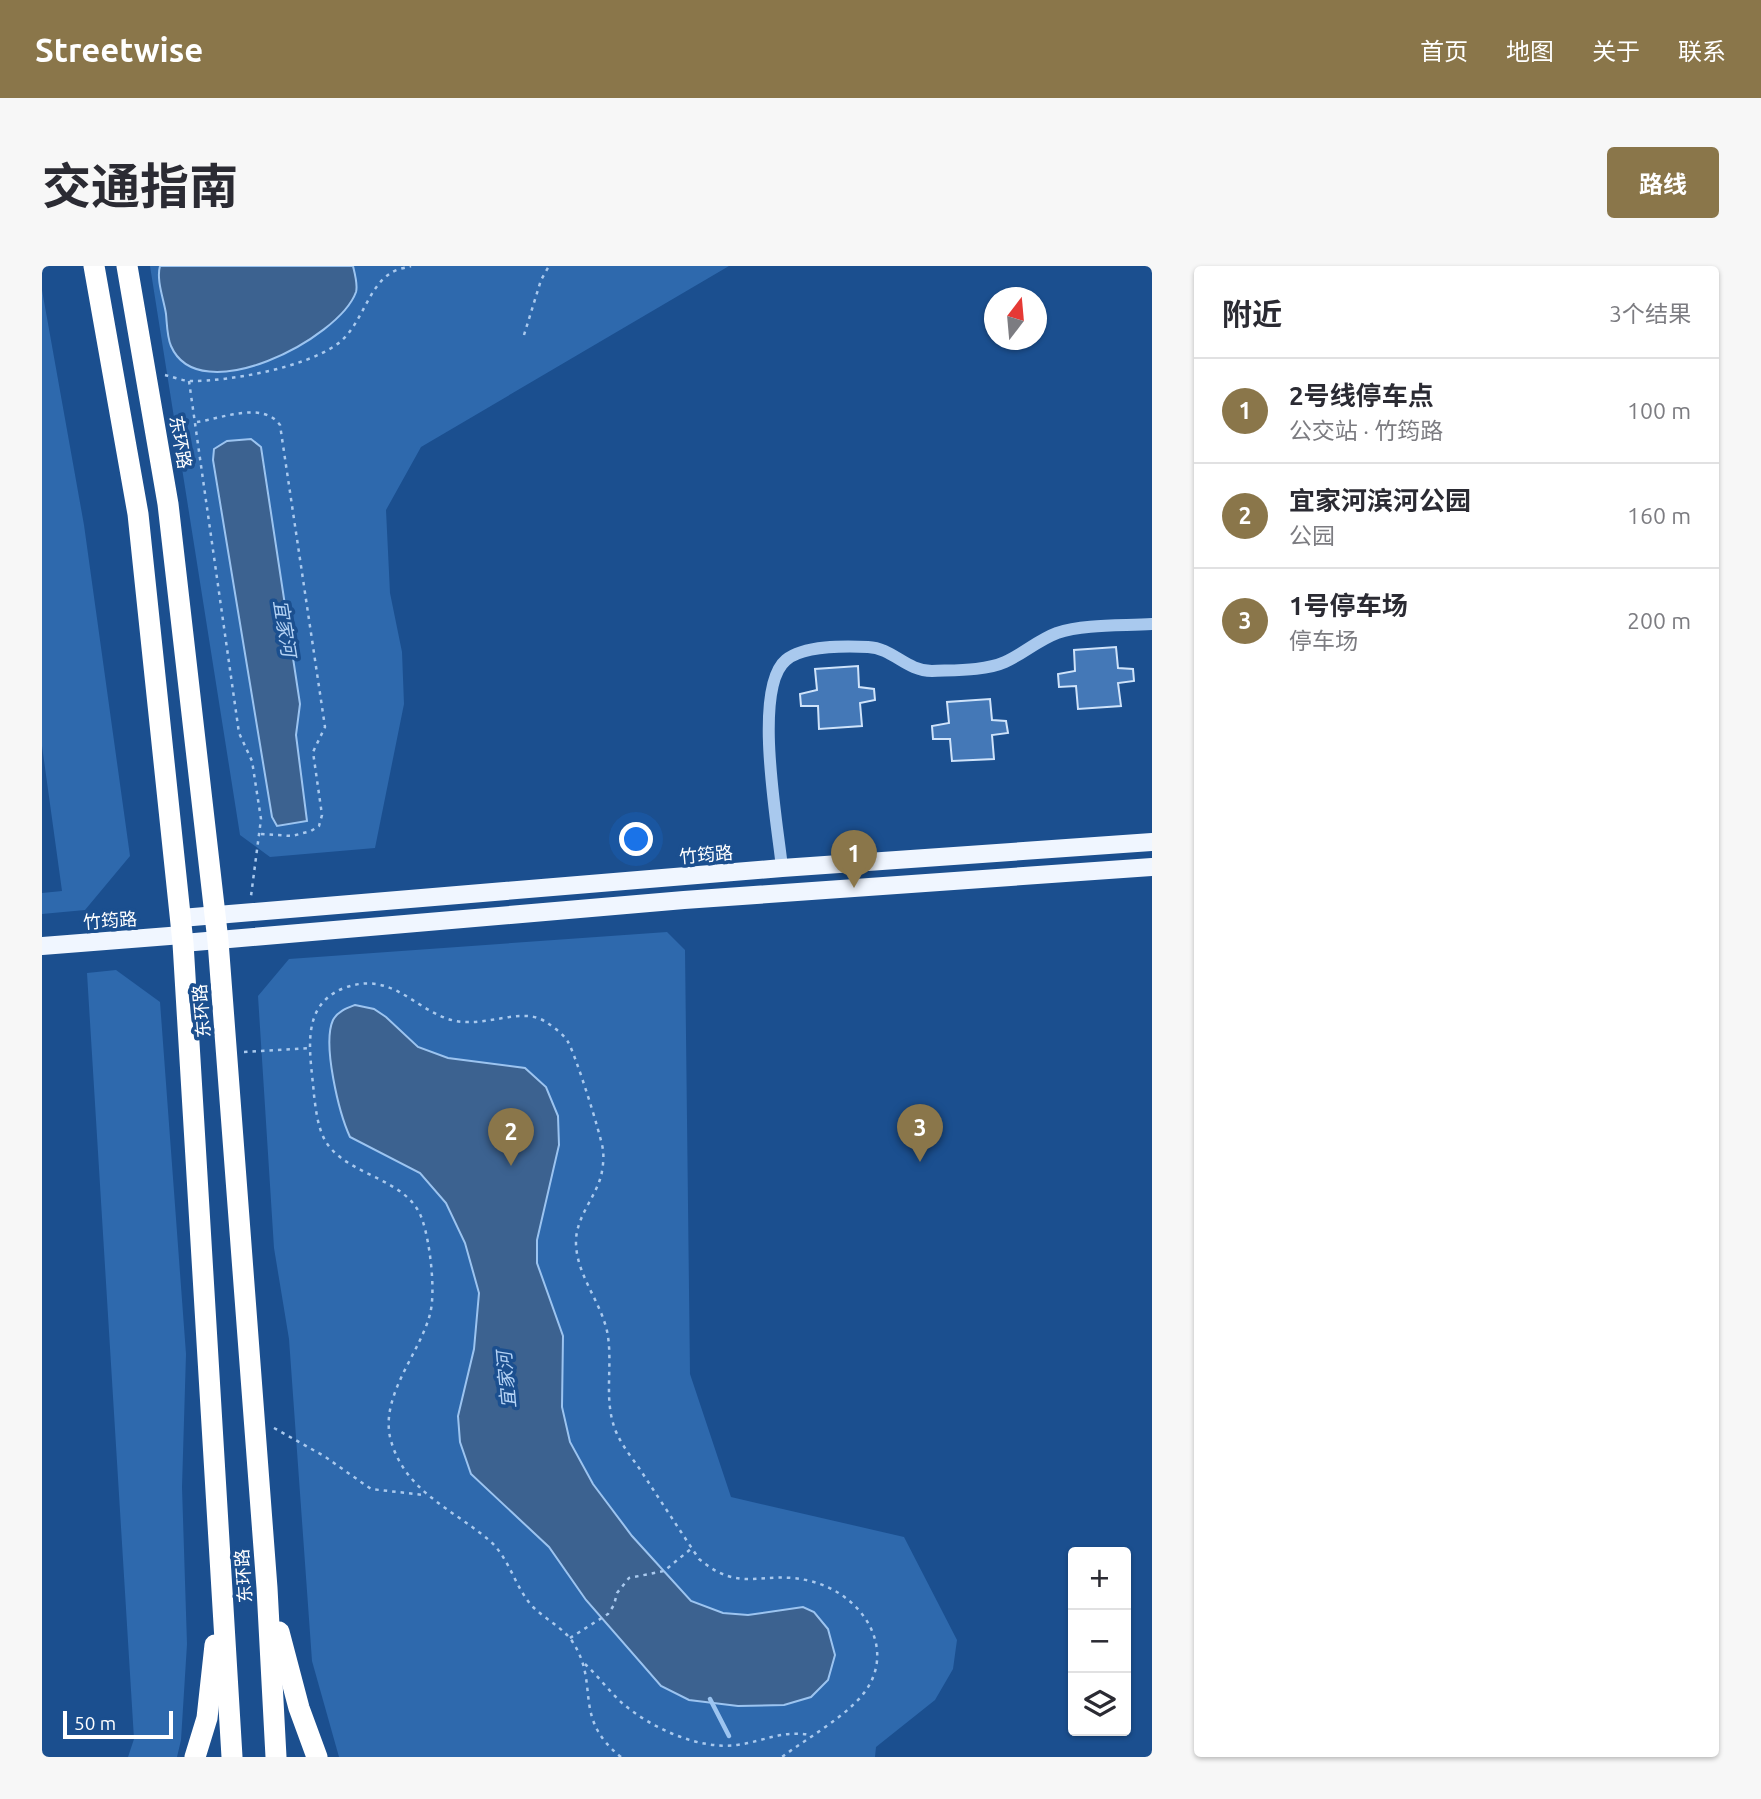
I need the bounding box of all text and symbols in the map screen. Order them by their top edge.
text: Streetwise [35,31,203,68]
text: 首页 [1420,38,1468,65]
text: 地图 [1506,38,1554,65]
text: 关于 [1592,38,1640,65]
text: 联系 [1678,38,1726,65]
button: 路线 [1607,147,1719,218]
text: 交通指南 [42,158,238,213]
north arrow [984,287,1047,350]
text: 附近 [1222,297,1282,331]
text: 3个结果 [1609,301,1691,326]
text: 2号线停车点 [1289,381,1434,410]
text: 1 [1239,398,1251,423]
text: 100 m [1627,398,1691,423]
street label: 东环路 [166,414,196,470]
text: 公交站 · 竹筠路 [1289,418,1443,443]
text: 宜家河滨河公园 [1289,486,1471,515]
text: 2 [1239,503,1251,528]
text: 160 m [1627,503,1691,528]
text: 公园 [1289,523,1335,548]
text: 1号停车场 [1289,591,1408,620]
water label: 宜家河 [270,598,301,662]
text: 3 [1239,608,1251,633]
text: 200 m [1627,608,1691,633]
text: 停车场 [1289,628,1358,653]
your location [619,822,653,856]
pin: 1 [831,830,877,888]
street label: 竹筠路 [678,842,734,866]
street label: 竹筠路 [82,908,138,932]
street label: 东环路 [189,983,213,1039]
pin: 3 [897,1104,943,1162]
pin: 2 [488,1108,534,1166]
water label: 宜家河 [492,1347,519,1409]
map controls [1068,1547,1131,1736]
button: + [1068,1547,1131,1610]
street label: 东环路 [231,1548,255,1604]
button: − [1068,1610,1131,1673]
button: layers [1068,1673,1131,1736]
scale bar [63,1708,173,1740]
text: 50 m [74,1712,116,1734]

